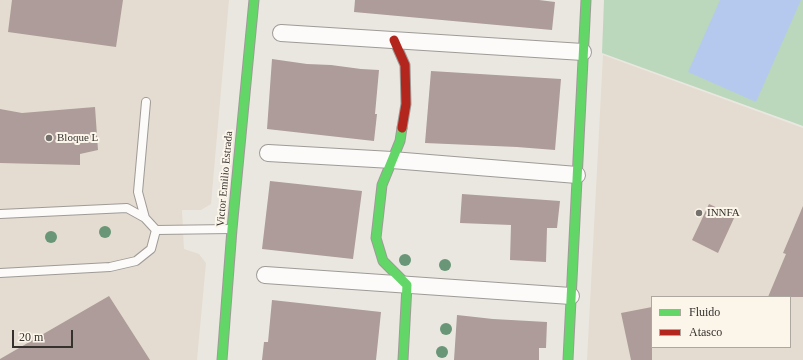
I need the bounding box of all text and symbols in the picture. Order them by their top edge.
place label: Bloque L [57,131,98,145]
street label: Victor Emilio Estrada [214,131,236,227]
marker: Bloque L [44,133,54,143]
place label: INNFA [707,206,740,220]
marker: INNFA [694,208,704,218]
legend [651,296,791,348]
text: Fluido [689,305,720,319]
scale bar [14,322,75,348]
text: Atasco [689,325,722,339]
text: 20 m [19,330,43,344]

